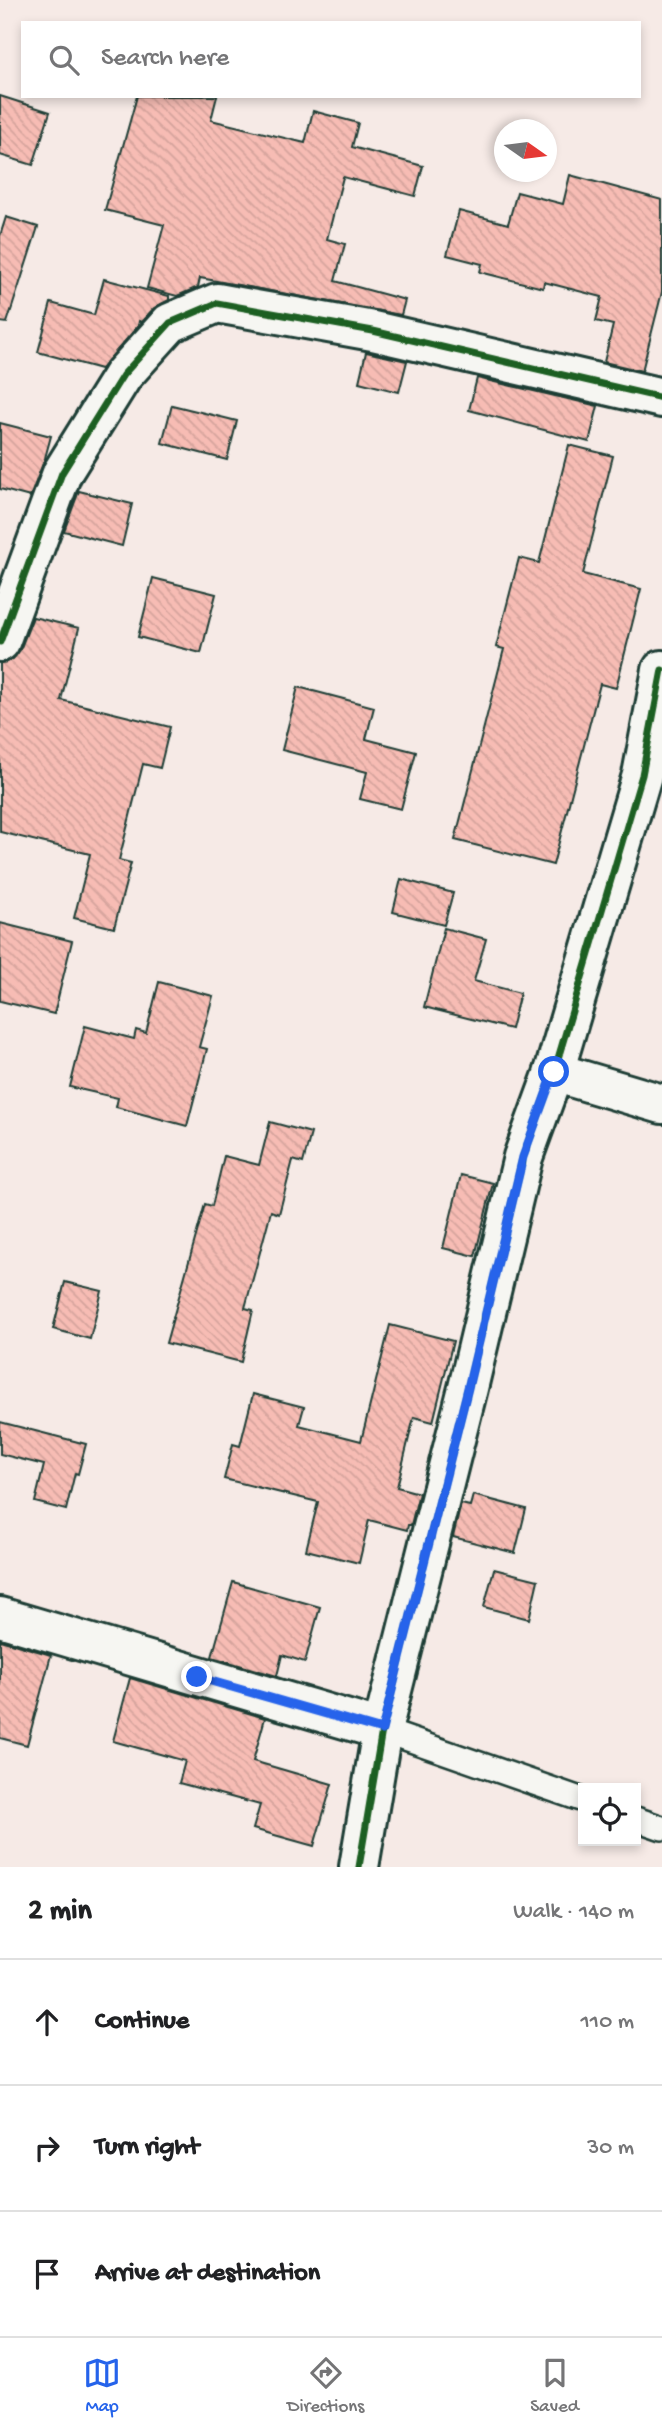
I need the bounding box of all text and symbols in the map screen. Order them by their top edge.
search box [21,21,641,98]
icon: search [45,41,83,79]
text: Search here [101,44,229,75]
north arrow [494,119,557,182]
route start [538,1056,569,1087]
route end [181,1661,212,1692]
map controls [578,1783,641,1846]
button: locate [578,1783,641,1846]
text: 2 min [28,1895,92,1930]
text: Walk · 140 m [513,1899,634,1926]
icon: ahead [28,2003,66,2041]
text: Continue [95,2007,189,2038]
text: 110 m [581,2009,634,2036]
icon: right [28,2129,66,2167]
text: Turn right [95,2133,199,2164]
text: 30 m [587,2135,634,2162]
icon: arrive [28,2255,66,2293]
text: Arrive at destination [95,2259,320,2290]
tab: Map [83,2354,121,2419]
tab: Directions [287,2354,364,2419]
tab: Saved [530,2354,579,2419]

